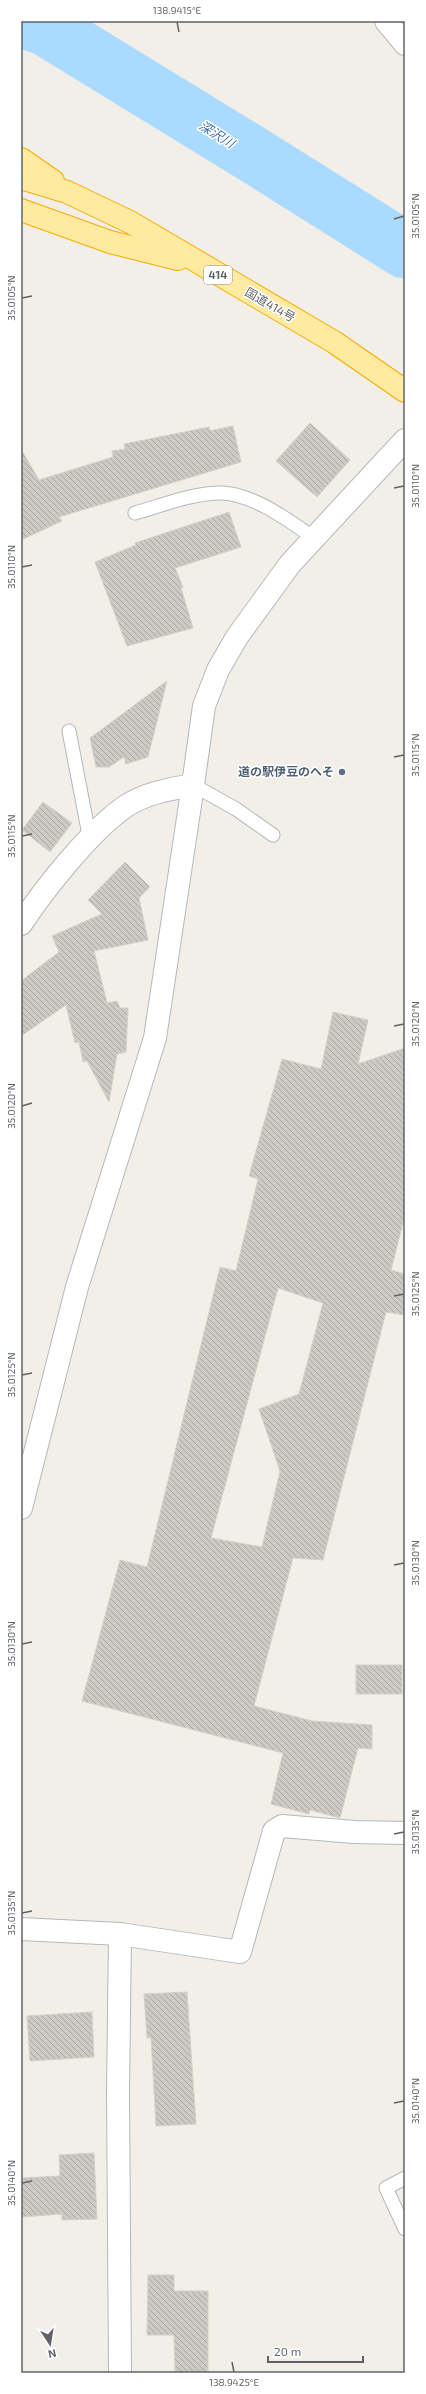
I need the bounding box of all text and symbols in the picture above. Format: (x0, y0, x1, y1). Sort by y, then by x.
text: 138.9415°E (153, 4, 202, 16)
water label: 深沢川 (196, 117, 239, 152)
text: 35.0105°N (409, 193, 421, 239)
road number: 414 (204, 266, 232, 284)
text: 35.0105°N (5, 275, 17, 321)
street label: 国道414号 (243, 284, 298, 324)
text: 35.0110°N (409, 464, 421, 508)
text: 35.0110°N (5, 545, 17, 589)
text: 35.0115°N (409, 733, 421, 777)
place label: 道の駅伊豆のへそ (238, 764, 334, 778)
marker: 道の駅伊豆のへそ (337, 767, 347, 777)
text: 35.0115°N (5, 814, 17, 858)
text: 35.0120°N (409, 1001, 421, 1047)
text: 35.0120°N (5, 1083, 17, 1129)
text: 35.0125°N (409, 1272, 421, 1316)
text: 35.0125°N (5, 1353, 17, 1397)
text: 35.0130°N (409, 1540, 421, 1586)
text: 35.0130°N (5, 1621, 17, 1667)
text: 35.0135°N (409, 1810, 421, 1854)
text: 35.0135°N (5, 1891, 17, 1935)
text: 35.0140°N (409, 2078, 421, 2124)
text: 35.0140°N (5, 2160, 17, 2206)
north arrow (30, 2324, 70, 2364)
scale bar (268, 2338, 363, 2364)
text: 20 m (274, 2344, 301, 2358)
text: N (47, 2347, 57, 2361)
text: 138.9425°E (209, 2376, 259, 2388)

